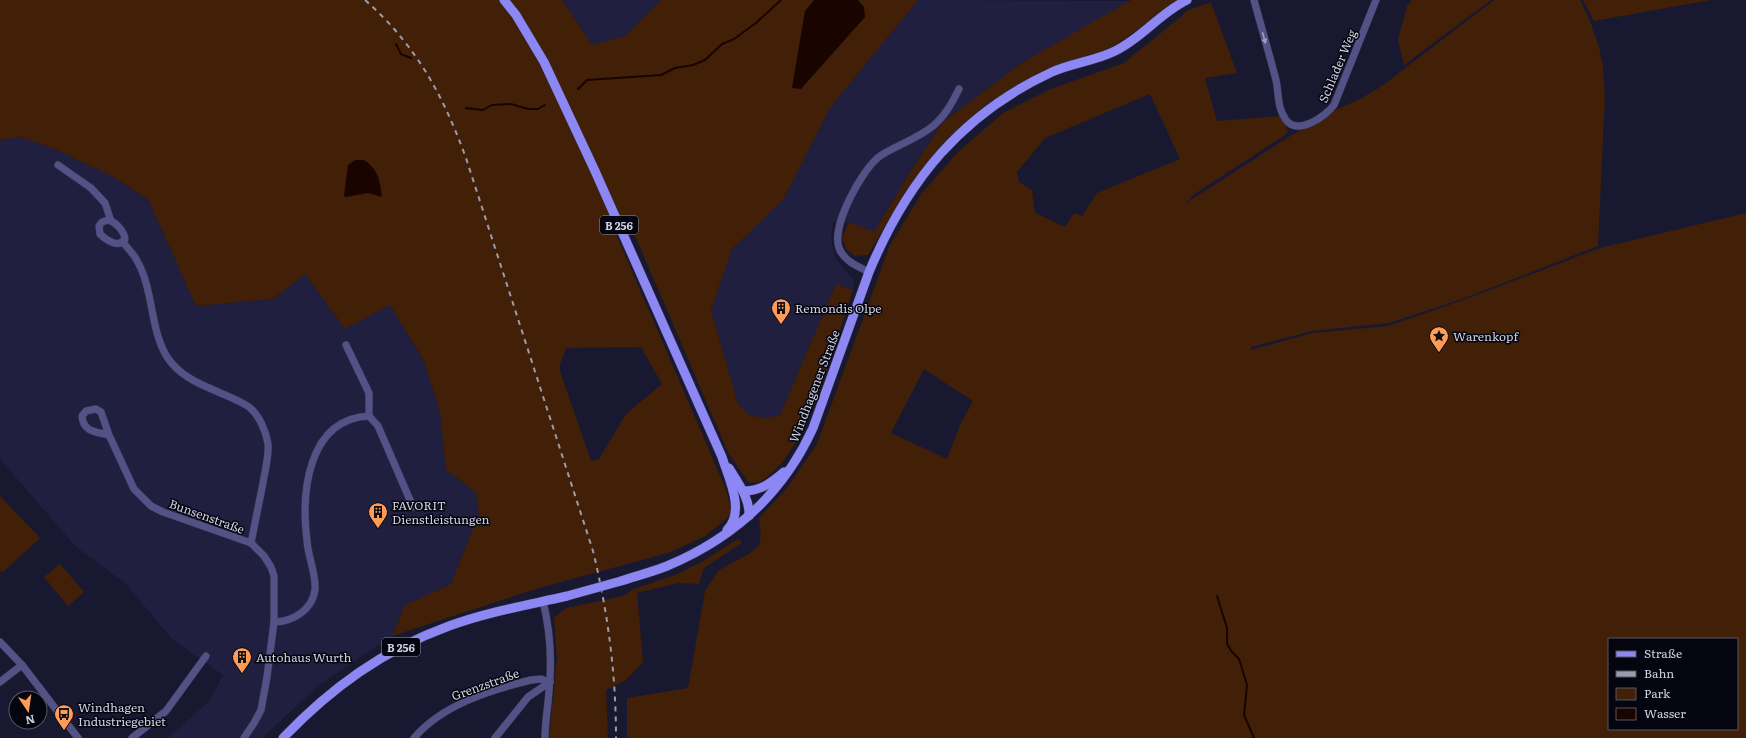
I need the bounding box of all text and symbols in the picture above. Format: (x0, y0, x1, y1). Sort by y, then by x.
street label: Schlader Weg (1314, 26, 1361, 105)
one-way arrow (1261, 32, 1267, 44)
road number: B 256 (600, 216, 638, 234)
building icon: Remondis Olpe (770, 297, 792, 325)
place label: Remondis Olpe (795, 299, 882, 317)
place icon: Warenkopf (1428, 325, 1450, 353)
street label: Windhagener Straße (784, 327, 844, 445)
place label: Warenkopf (1453, 327, 1519, 345)
street label: Bunsenstraße (167, 494, 247, 538)
place label: FAVORIT Dienstleistungen (392, 496, 490, 528)
building icon: FAVORIT Dienstleistungen (367, 501, 389, 529)
road number: B 256 (382, 638, 420, 656)
legend (1608, 638, 1738, 730)
text: Straße (1644, 644, 1682, 662)
building icon: Autohaus Wurth (231, 646, 253, 674)
place label: Autohaus Wurth (256, 648, 352, 666)
street label: Grenzstraße (449, 663, 521, 705)
text: Bahn (1644, 664, 1674, 682)
text: Park (1644, 684, 1671, 702)
north arrow (8, 690, 48, 730)
place label: Windhagen Industriegebiet (78, 698, 166, 730)
bus stop icon: Windhagen Industriegebiet (53, 703, 75, 731)
text: Wasser (1644, 704, 1686, 722)
text: N (24, 712, 37, 730)

